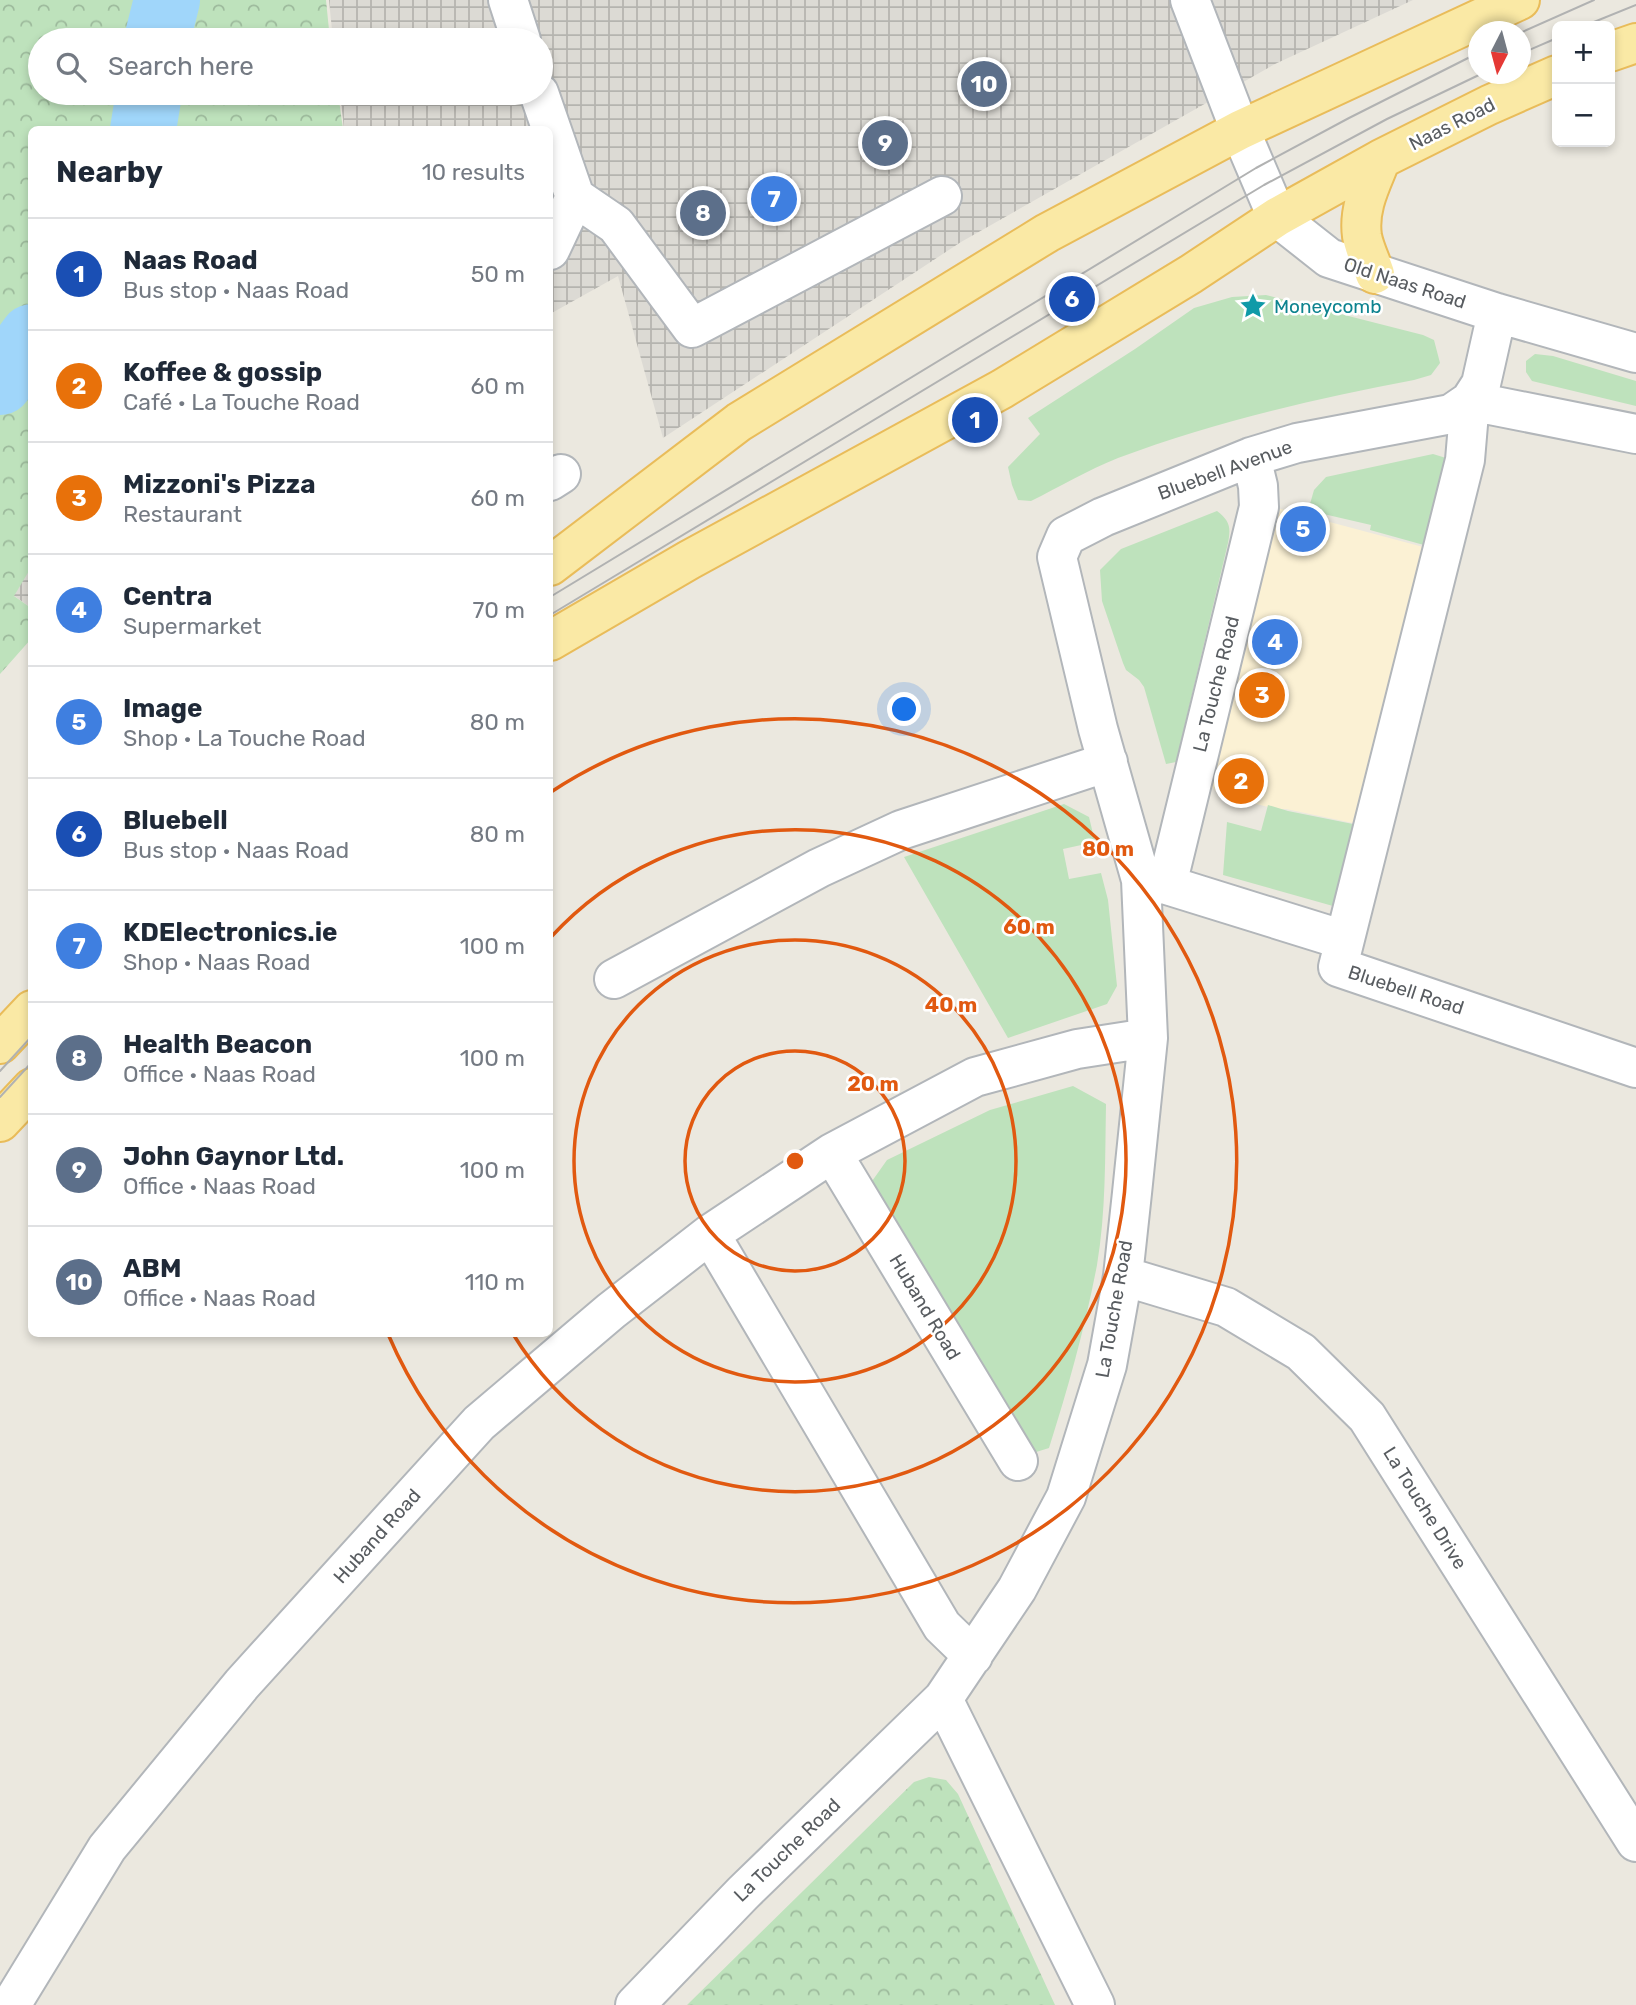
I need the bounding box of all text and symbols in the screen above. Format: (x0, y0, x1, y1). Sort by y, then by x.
north arrow (1468, 21, 1531, 84)
map controls (1552, 21, 1615, 147)
button: + (1552, 21, 1615, 84)
search box (28, 28, 553, 105)
icon: search (52, 48, 90, 86)
text: Search here (108, 51, 254, 82)
pin: 10 (961, 58, 1007, 110)
button: − (1552, 84, 1615, 147)
street label: Naas Road (1405, 93, 1499, 155)
pin: 9 (862, 117, 908, 169)
text: Nearby (56, 154, 163, 190)
text: 10 results (422, 158, 525, 186)
pin: 7 (751, 173, 797, 225)
pin: 8 (680, 187, 726, 239)
text: Naas Road (123, 245, 258, 276)
street label: Old Naas Road (1341, 252, 1469, 314)
text: 1 (73, 260, 85, 288)
text: 50 m (471, 260, 525, 288)
pin: 6 (1049, 273, 1095, 325)
text: Bus stop · Naas Road (123, 276, 349, 304)
place icon: Moneycomb (1238, 291, 1268, 321)
place label: Moneycomb (1274, 295, 1382, 318)
text: Koffee & gossip (123, 357, 322, 388)
text: 2 (72, 372, 86, 400)
text: 60 m (470, 372, 525, 400)
text: Café · La Touche Road (123, 388, 360, 416)
pin: 1 (952, 394, 998, 446)
street label: Bluebell Avenue (1155, 435, 1295, 505)
text: Mizzoni's Pizza (123, 469, 316, 500)
text: 3 (71, 484, 87, 512)
text: 60 m (470, 484, 525, 512)
text: Restaurant (123, 500, 242, 528)
pin: 5 (1280, 503, 1326, 555)
text: Centra (123, 581, 212, 612)
text: 4 (71, 596, 87, 624)
text: 70 m (473, 596, 525, 624)
text: Supermarket (123, 612, 261, 640)
street label: La Touche Road (1188, 614, 1244, 754)
pin: 4 (1252, 616, 1298, 668)
pin: 3 (1239, 669, 1285, 721)
your location (887, 692, 921, 726)
text: Image (123, 693, 203, 724)
text: 5 (72, 708, 86, 736)
text: 80 m (470, 708, 525, 736)
text: Shop · La Touche Road (123, 724, 366, 752)
pin: 2 (1218, 755, 1264, 807)
text: Bluebell (123, 805, 228, 836)
text: 6 (72, 820, 86, 848)
text: 80 m (470, 820, 525, 848)
text: Bus stop · Naas Road (123, 836, 349, 864)
text: 80 m (1082, 836, 1134, 861)
text: 60 m (1003, 914, 1055, 939)
text: KDElectronics.ie (123, 917, 338, 948)
text: 7 (72, 932, 86, 960)
text: 100 m (460, 932, 525, 960)
text: Shop · Naas Road (123, 948, 310, 976)
street label: Bluebell Road (1345, 960, 1467, 1020)
text: 40 m (925, 992, 977, 1017)
text: Health Beacon (123, 1029, 312, 1060)
text: 8 (71, 1044, 87, 1072)
text: 100 m (460, 1044, 525, 1072)
text: Office · Naas Road (123, 1060, 316, 1088)
text: 20 m (847, 1071, 899, 1096)
text: John Gaynor Ltd. (123, 1141, 344, 1172)
centre of rings (783, 1149, 807, 1173)
text: 9 (72, 1156, 86, 1184)
text: 100 m (460, 1156, 525, 1184)
text: Office · Naas Road (123, 1172, 316, 1200)
street label: La Touche Road (1091, 1238, 1137, 1380)
street label: Huband Road (884, 1250, 966, 1364)
text: ABM (123, 1253, 181, 1284)
text: 10 (65, 1268, 93, 1296)
text: 110 m (465, 1268, 525, 1296)
text: Office · Naas Road (123, 1284, 316, 1312)
street label: La Touche Drive (1378, 1443, 1472, 1573)
street label: Huband Road (329, 1484, 425, 1588)
street label: La Touche Road (729, 1793, 845, 1907)

